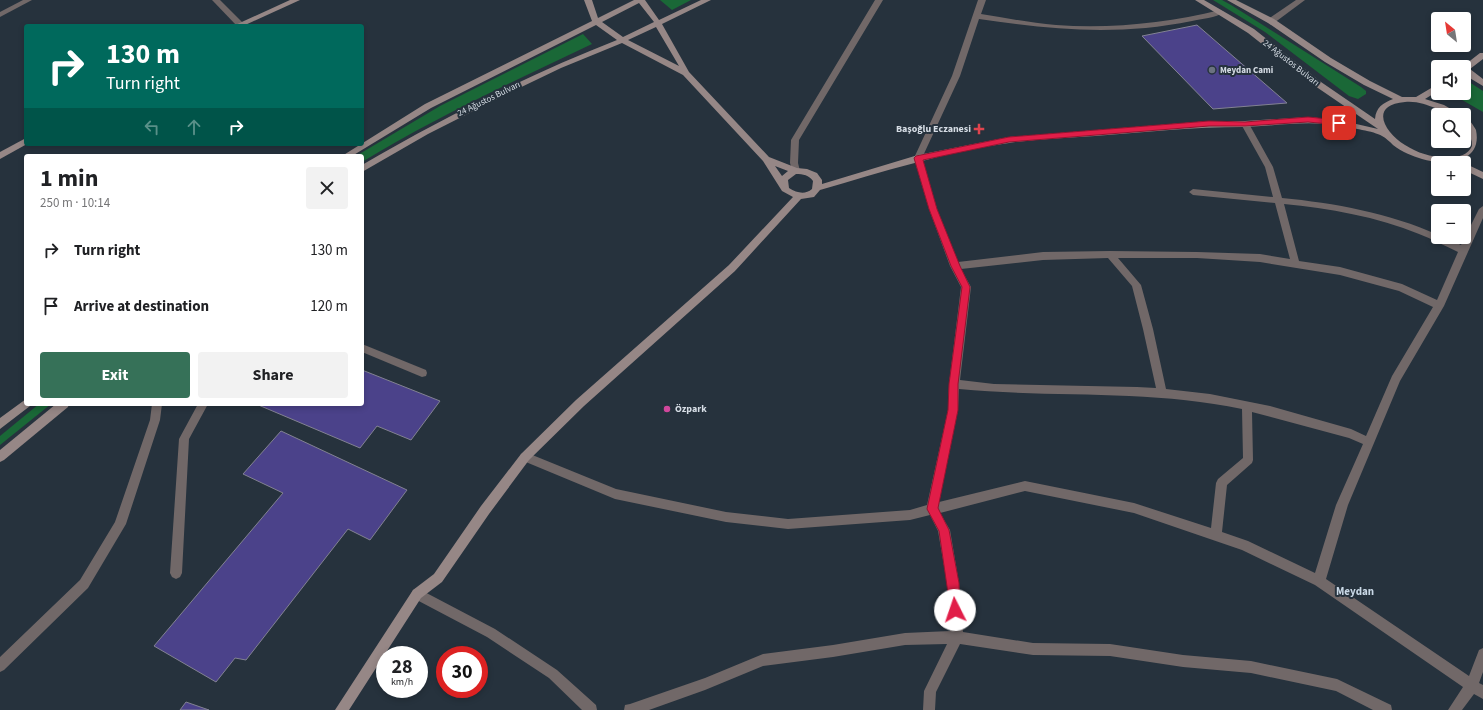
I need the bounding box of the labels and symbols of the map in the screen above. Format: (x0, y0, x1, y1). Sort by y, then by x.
north arrow (1431, 12, 1471, 52)
street label: 24 Ağustos Bulvarı (1260, 37, 1322, 89)
place label: Meydan Cami (1220, 64, 1273, 77)
marker: Meydan Cami (1207, 65, 1217, 75)
street label: 24 Ağustos Bulvarı (455, 78, 523, 120)
pin (1322, 106, 1356, 140)
place label: Başoğlu Eczanesi (896, 122, 971, 136)
marker: Başoğlu Eczanesi (974, 124, 984, 134)
place label: Özpark (675, 402, 707, 416)
marker: Özpark (662, 404, 672, 414)
district label: Meydan (1336, 584, 1374, 599)
position arrow (934, 589, 976, 631)
speed limit sign: 30 (436, 646, 488, 698)

